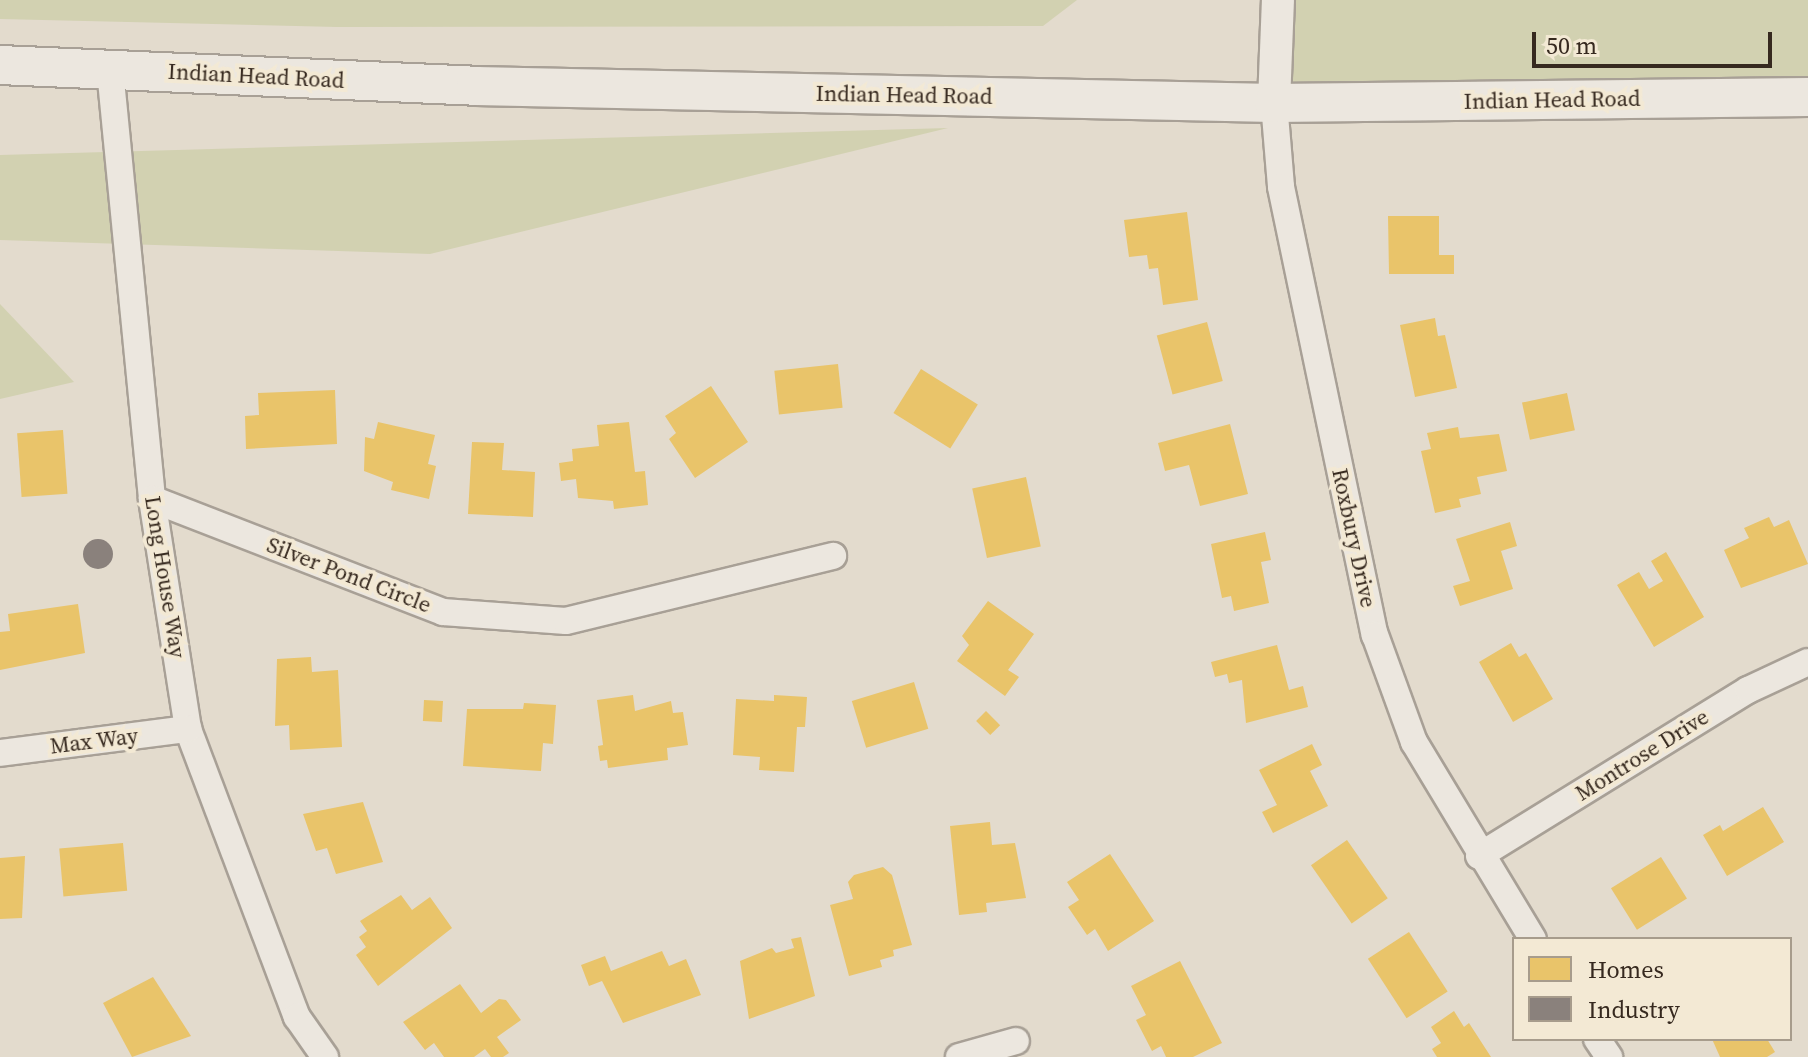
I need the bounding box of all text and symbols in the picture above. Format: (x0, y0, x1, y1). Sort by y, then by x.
scale bar (1536, 16, 1776, 66)
text: 50 m (1546, 29, 1597, 62)
street label: Indian Head Road (167, 58, 345, 94)
street label: Indian Head Road (815, 80, 993, 110)
street label: Indian Head Road (1463, 85, 1641, 115)
street label: Roxbury Drive (1326, 466, 1382, 610)
street label: Long House Way (139, 494, 191, 660)
street label: Silver Pond Circle (263, 532, 435, 618)
street label: Montrose Drive (1571, 704, 1713, 806)
street label: Max Way (48, 722, 140, 760)
legend (1512, 937, 1792, 1041)
text: Homes (1588, 953, 1664, 986)
text: Industry (1588, 993, 1680, 1026)

